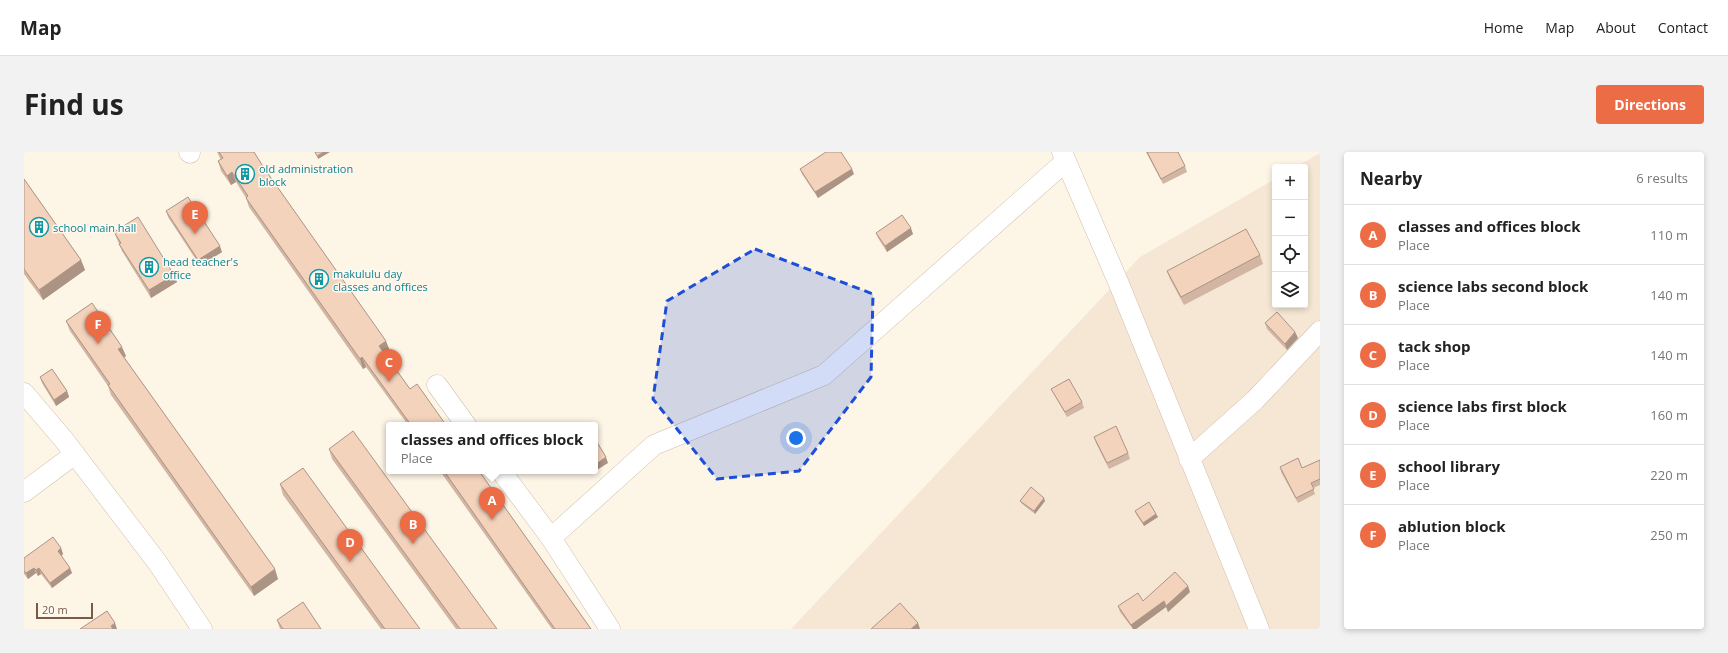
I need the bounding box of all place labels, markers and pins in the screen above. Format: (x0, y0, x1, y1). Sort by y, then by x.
place label: old administration block (259, 161, 353, 189)
building icon: old administration block (234, 163, 256, 185)
pin: E (182, 201, 208, 234)
building icon: school main hall (28, 216, 50, 238)
place label: school main hall (53, 220, 136, 235)
place label: head teacher's office (163, 254, 238, 282)
building icon: head teacher's office (138, 256, 160, 278)
place label: makululu day classes and offices (333, 266, 428, 294)
building icon: makululu day classes and offices (308, 268, 330, 290)
pin: F (85, 311, 111, 344)
pin: C (376, 349, 402, 382)
pin: A (479, 487, 505, 520)
pin: B (400, 511, 426, 544)
pin: D (337, 529, 363, 562)

